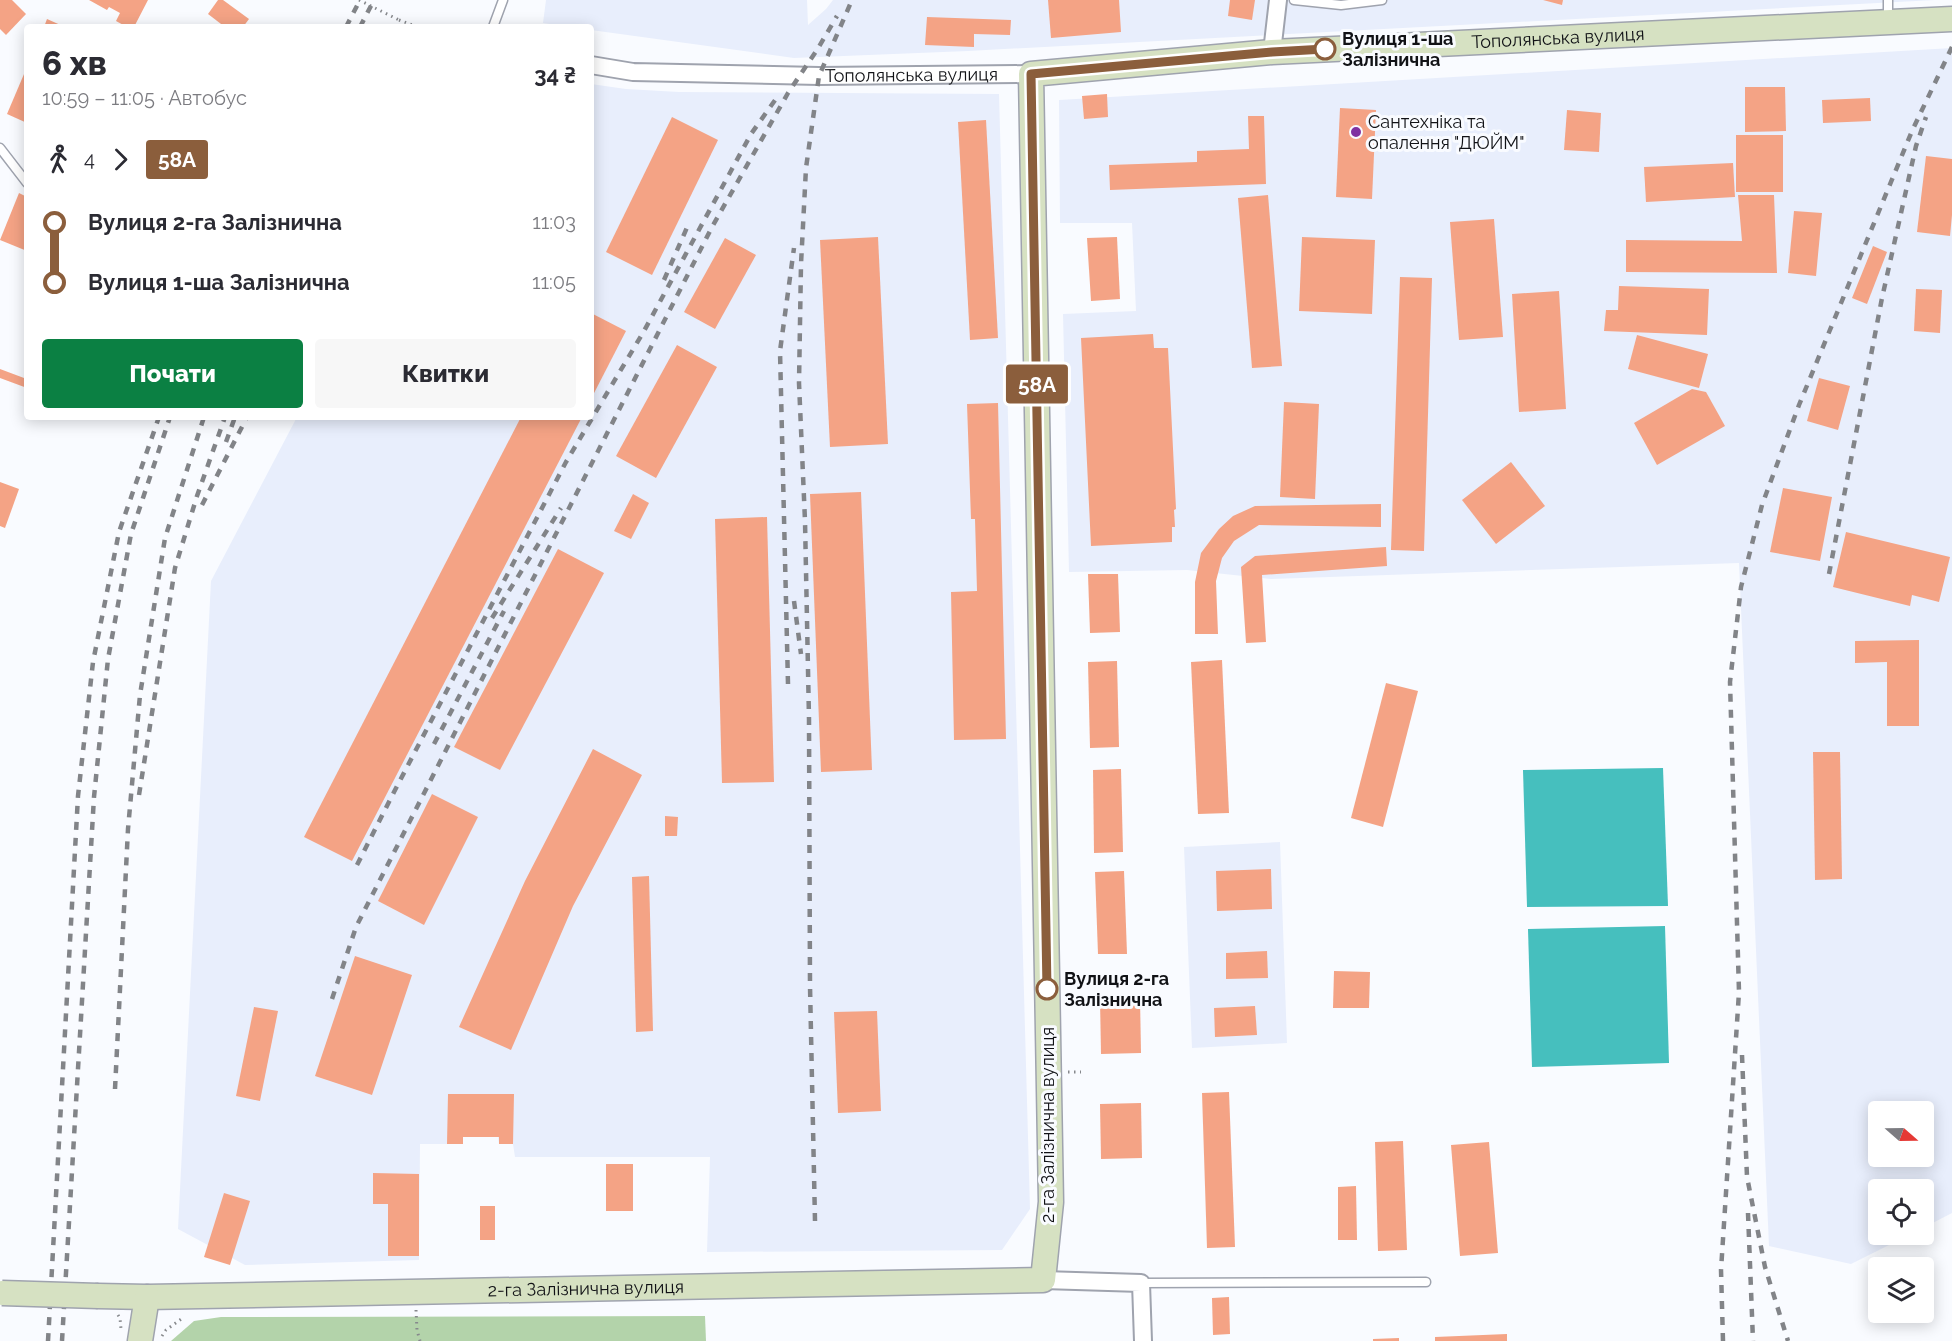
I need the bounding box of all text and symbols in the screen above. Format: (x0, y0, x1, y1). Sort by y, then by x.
street label: Тополянська вулиця (1471, 23, 1645, 52)
place label: Вулиця 1-ша Залізнична (1342, 28, 1453, 70)
marker: Вулиця 1-ша Залізнична (1314, 38, 1336, 60)
text: 6 хв (42, 44, 107, 83)
text: 34 ₴ (534, 62, 576, 88)
street label: Тополянська вулиця (825, 63, 998, 86)
text: 10:59 – 11:05 · Автобус (42, 86, 247, 110)
place label: Сантехніка та опалення "ДЮЙМ" (1368, 111, 1524, 153)
marker: Сантехніка та опалення "ДЮЙМ" (1349, 125, 1363, 139)
icon: walk (42, 143, 75, 176)
icon: forward (104, 143, 137, 176)
text: 4 (84, 147, 95, 171)
text: 58А (158, 147, 196, 172)
text: Вулиця 2-га Залізнична (88, 209, 342, 235)
text: 11:03 (532, 210, 576, 234)
text: Вулиця 1-ша Залізнична (88, 269, 350, 295)
text: 11:05 (532, 270, 576, 294)
button: Почати (42, 339, 303, 408)
button: Квитки (315, 339, 576, 408)
line badge: 58А (1002, 364, 1072, 404)
text: 58А (1018, 372, 1056, 397)
place label: Вулиця 2-га Залізнична (1064, 968, 1169, 1010)
marker: Вулиця 2-га Залізнична (1036, 978, 1058, 1000)
street label: 2-га Залізнична вулиця (1037, 1027, 1058, 1223)
north arrow (1868, 1101, 1934, 1167)
map controls (1868, 1101, 1934, 1323)
button: locate (1868, 1179, 1934, 1245)
button: layers (1868, 1257, 1934, 1323)
street label: 2-га Залізнична вулиця (488, 1276, 684, 1301)

